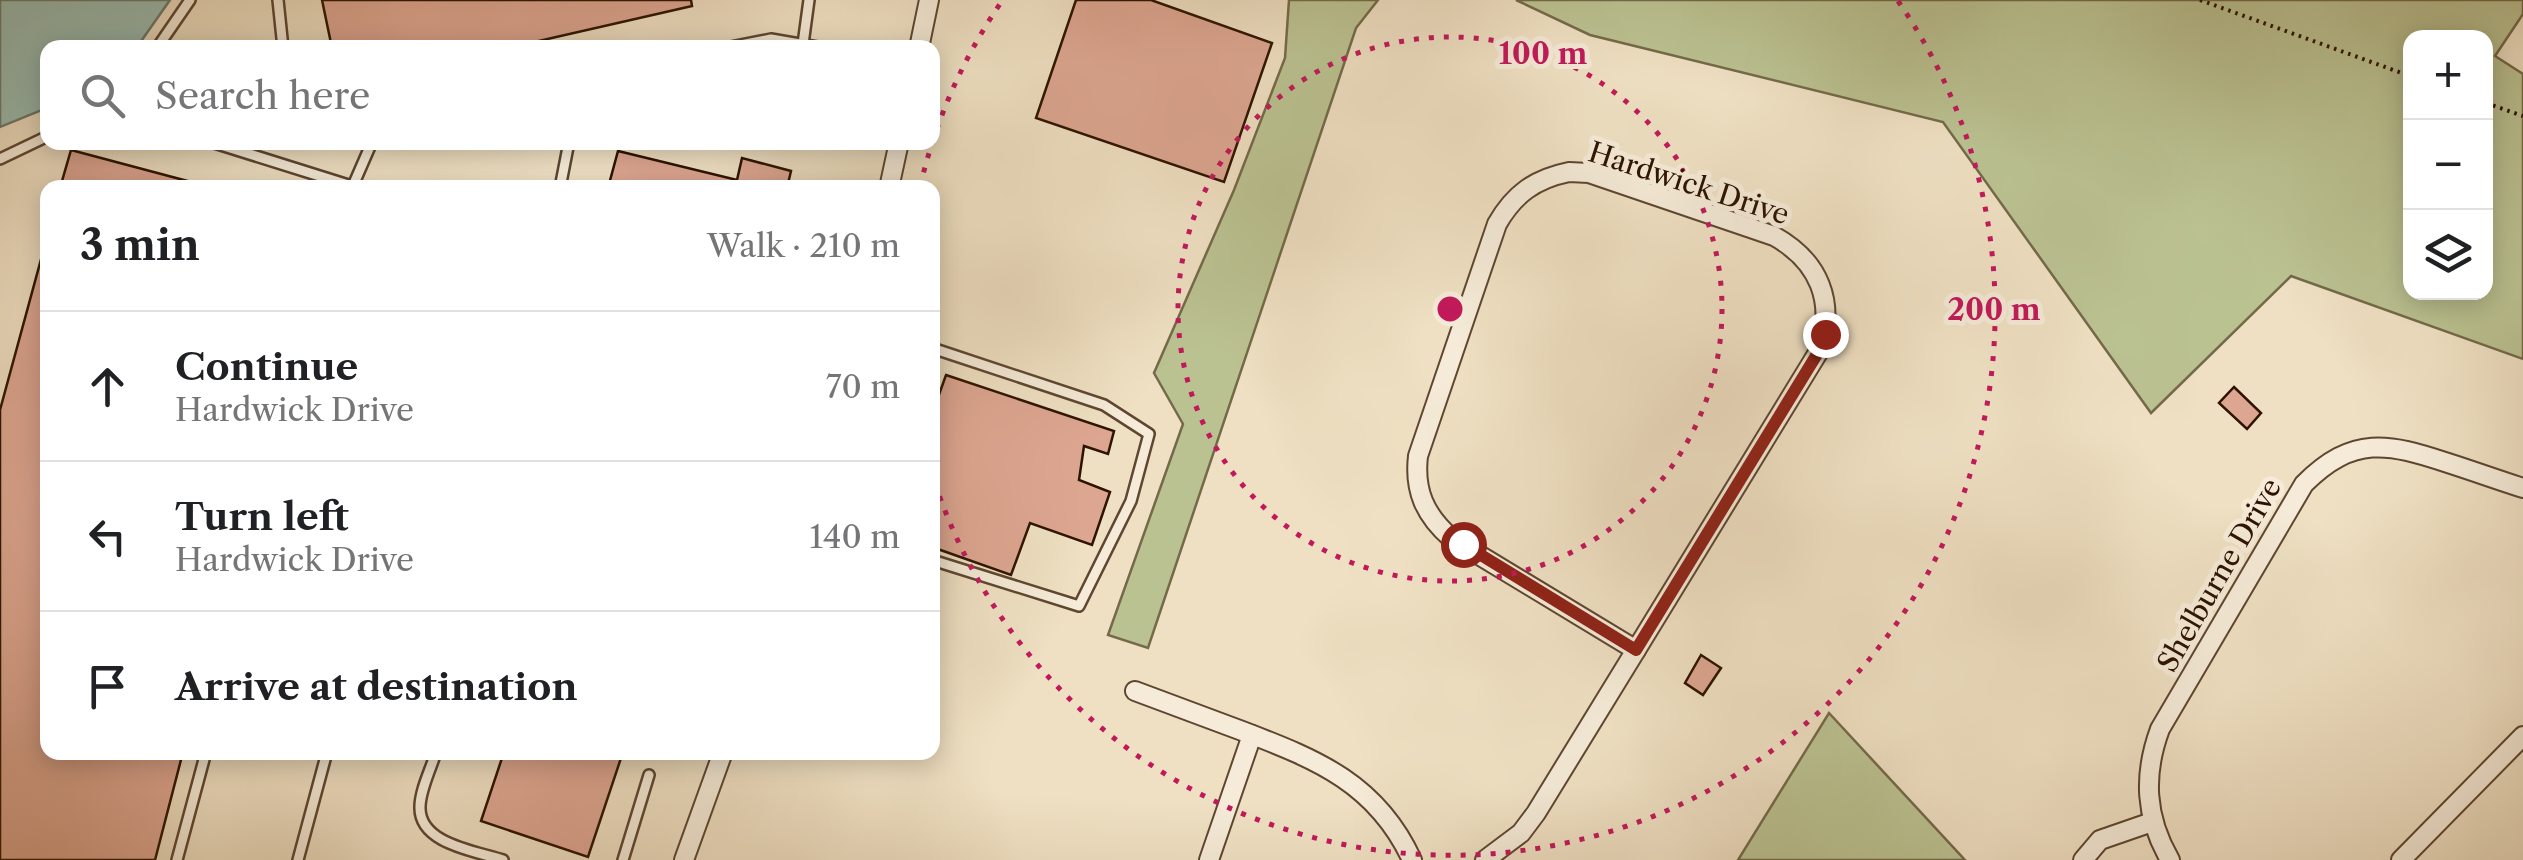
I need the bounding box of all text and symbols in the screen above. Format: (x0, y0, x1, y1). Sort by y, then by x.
map controls (2403, 30, 2493, 300)
button: + (2403, 30, 2493, 120)
text: 100 m (1499, 35, 1588, 72)
search box (40, 40, 940, 150)
icon: search (75, 68, 130, 123)
text: Search here (155, 72, 370, 119)
button: − (2403, 120, 2493, 210)
street label: Hardwick Drive (1584, 135, 1794, 231)
button: layers (2403, 210, 2493, 300)
text: 3 min (80, 219, 200, 271)
text: Walk · 210 m (707, 226, 900, 265)
centre of rings (1432, 291, 1468, 327)
text: 200 m (1947, 291, 2041, 328)
route end (1803, 312, 1849, 358)
text: Continue (175, 343, 358, 390)
icon: ahead (80, 359, 135, 414)
text: 70 m (826, 367, 900, 406)
text: Hardwick Drive (175, 390, 414, 429)
street label: Shelburne Drive (2150, 472, 2288, 678)
text: Turn left (175, 493, 349, 540)
icon: left (80, 509, 135, 564)
text: 140 m (809, 517, 900, 556)
route start (1441, 522, 1487, 568)
text: Hardwick Drive (175, 540, 414, 579)
icon: arrive (80, 659, 135, 714)
text: Arrive at destination (175, 663, 578, 710)

